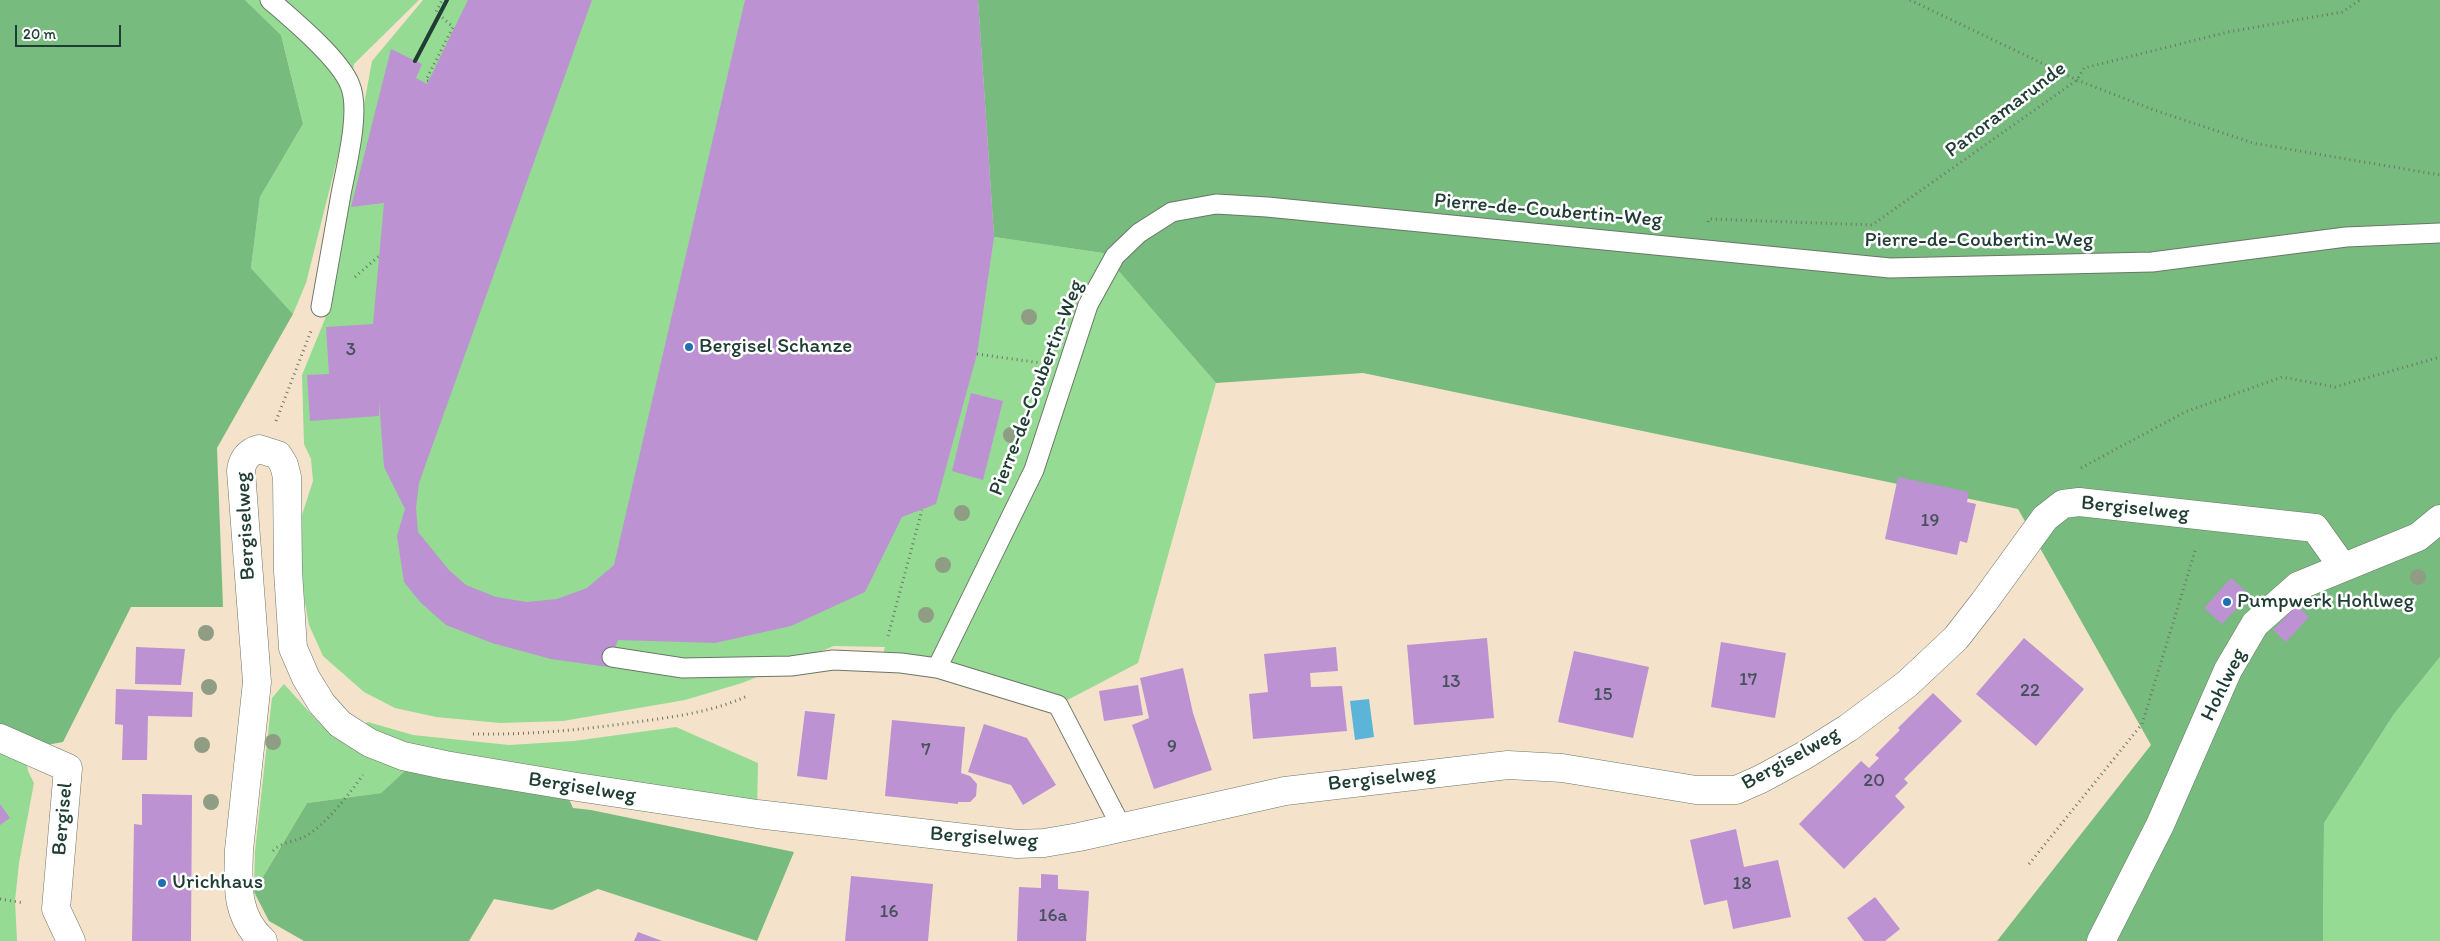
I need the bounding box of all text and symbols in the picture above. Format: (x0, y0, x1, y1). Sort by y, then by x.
scale bar (18, 15, 124, 47)
text: 20 m (23, 25, 56, 43)
street label: Panoramarunde (1941, 56, 2071, 164)
street label: Pierre-de-Coubertin-Weg (1433, 188, 1663, 234)
street label: Pierre-de-Coubertin-Weg (1864, 228, 2094, 254)
street label: Pierre-de-Coubertin-Weg (984, 277, 1090, 499)
place label: Bergisel Schanze (699, 334, 852, 360)
house number: 3 (346, 339, 356, 361)
marker: Bergisel Schanze (683, 341, 695, 353)
street label: Bergiselweg (231, 471, 261, 581)
street label: Bergiselweg (2080, 491, 2190, 527)
house number: 19 (1921, 510, 1939, 532)
place label: Pumpwerk Hohlweg (2237, 589, 2414, 615)
marker: Pumpwerk Hohlweg (2221, 596, 2233, 608)
street label: Hohlweg (2196, 645, 2252, 725)
house number: 17 (1739, 669, 1757, 691)
house number: 13 (1441, 671, 1461, 693)
house number: 22 (2020, 680, 2040, 702)
house number: 15 (1594, 684, 1612, 706)
street label: Bergiselweg (1737, 722, 1845, 796)
house number: 9 (1167, 736, 1177, 758)
house number: 7 (921, 739, 931, 761)
street label: Bergiselweg (1327, 761, 1437, 797)
street label: Bergiselweg (526, 767, 638, 809)
house number: 20 (1863, 770, 1885, 792)
street label: Bergisel (47, 781, 79, 857)
street label: Bergiselweg (929, 822, 1039, 854)
place label: Urichhaus (172, 870, 263, 896)
house number: 18 (1732, 873, 1752, 895)
marker: Urichhaus (156, 877, 168, 889)
house number: 16 (880, 901, 898, 923)
house number: 16a (1039, 905, 1067, 927)

